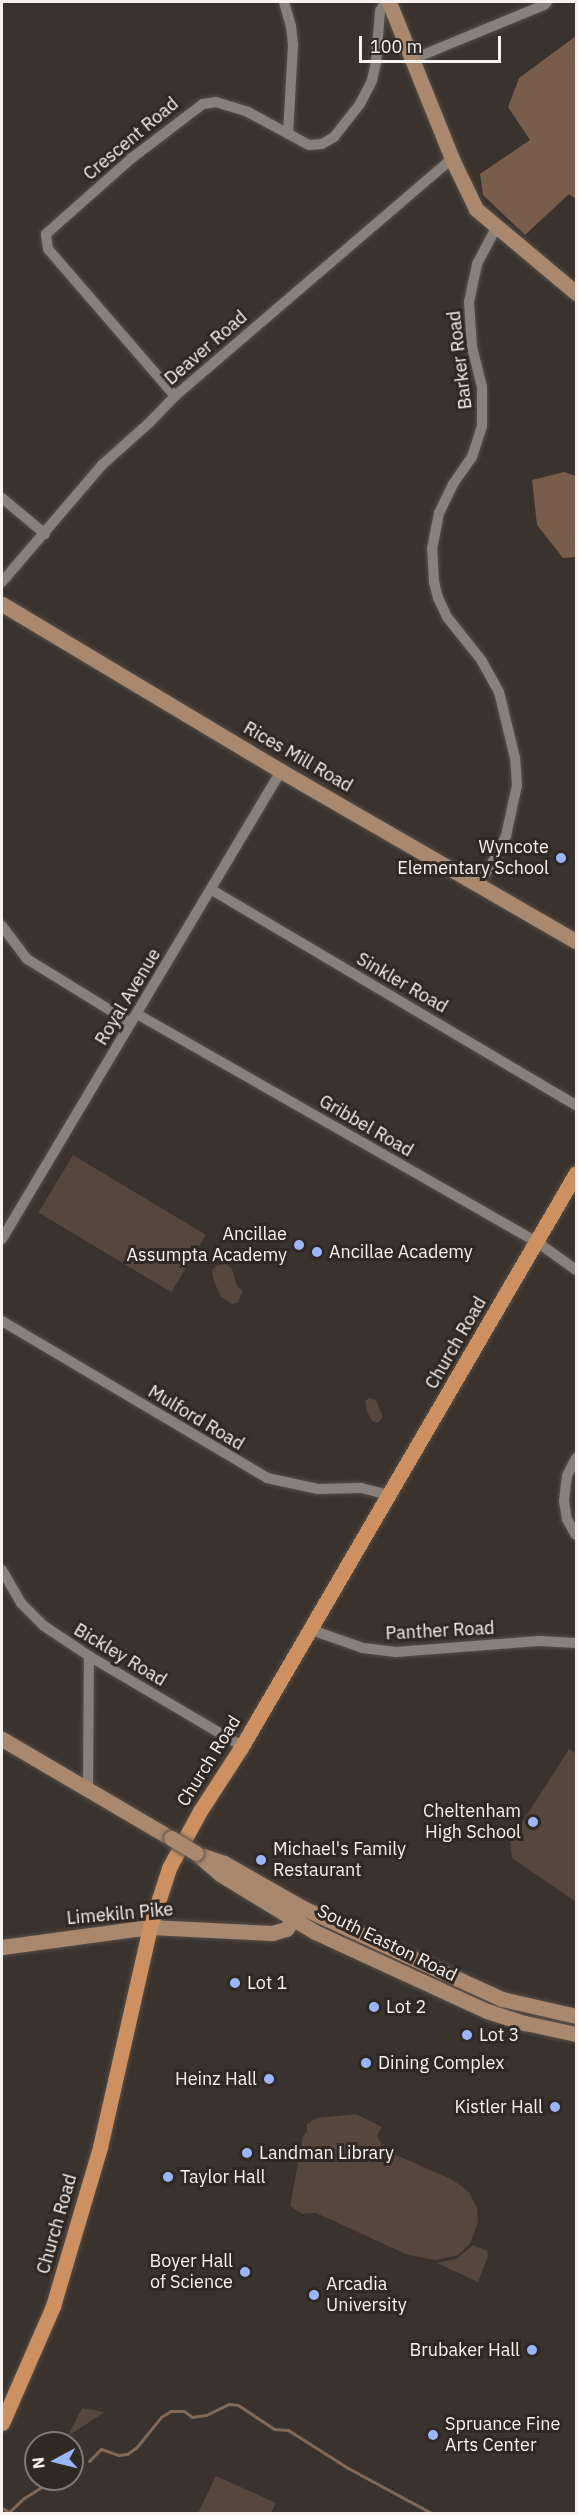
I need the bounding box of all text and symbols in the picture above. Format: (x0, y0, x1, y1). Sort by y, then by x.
scale bar (362, 24, 504, 62)
text: 100 m (370, 35, 422, 58)
street label: Crescent Road (79, 93, 183, 185)
street label: Deaver Road (160, 306, 252, 390)
street label: Barker Road (443, 309, 477, 411)
street label: Rices Mill Road (240, 717, 356, 797)
place label: Wyncote Elementary School (397, 837, 549, 880)
marker: Wyncote Elementary School (554, 851, 568, 865)
street label: Royal Avenue (91, 945, 165, 1049)
street label: Sinkler Road (353, 948, 451, 1018)
street label: Gribbel Road (315, 1090, 417, 1162)
place label: Ancillae Assumpta Academy (127, 1224, 287, 1266)
marker: Ancillae Assumpta Academy (292, 1238, 306, 1252)
place label: Ancillae Academy (329, 1241, 473, 1263)
marker: Ancillae Academy (310, 1245, 324, 1259)
street label: Church Road (421, 1293, 491, 1393)
street label: Mulford Road (144, 1381, 248, 1455)
street label: Panther Road (385, 1617, 495, 1645)
street label: Bickley Road (70, 1619, 170, 1691)
street label: Church Road (173, 1712, 245, 1810)
place label: Cheltenham High School (423, 1801, 521, 1844)
marker: Cheltenham High School (526, 1815, 540, 1829)
place label: Michael's Family Restaurant (273, 1839, 406, 1882)
marker: Michael's Family Restaurant (254, 1853, 268, 1867)
street label: Limekiln Pike (66, 1899, 174, 1929)
street label: South Easton Road (314, 1900, 460, 1986)
place label: Lot 1 (247, 1972, 287, 1994)
marker: Lot 1 (228, 1976, 242, 1990)
place label: Lot 2 (386, 1996, 426, 2018)
marker: Lot 2 (367, 2000, 381, 2014)
place label: Lot 3 (479, 2024, 519, 2046)
marker: Lot 3 (460, 2028, 474, 2042)
place label: Dining Complex (378, 2052, 504, 2074)
marker: Dining Complex (359, 2056, 373, 2070)
place label: Heinz Hall (175, 2068, 257, 2090)
marker: Heinz Hall (262, 2072, 276, 2086)
place label: Kistler Hall (454, 2096, 543, 2118)
marker: Kistler Hall (548, 2100, 562, 2114)
place label: Landman Library (259, 2142, 394, 2164)
marker: Landman Library (240, 2146, 254, 2160)
place label: Taylor Hall (180, 2166, 265, 2188)
marker: Taylor Hall (161, 2170, 175, 2184)
street label: Church Road (32, 2171, 82, 2277)
place label: Boyer Hall of Science (150, 2251, 233, 2294)
marker: Boyer Hall of Science (238, 2265, 252, 2279)
place label: Arcadia University (326, 2274, 407, 2316)
marker: Arcadia University (307, 2288, 321, 2302)
place label: Brubaker Hall (409, 2339, 520, 2361)
marker: Brubaker Hall (525, 2343, 539, 2357)
place label: Spruance Fine Arts Center (445, 2414, 560, 2456)
marker: Spruance Fine Arts Center (426, 2428, 440, 2442)
north arrow (24, 2431, 84, 2491)
text: N (27, 2456, 49, 2470)

